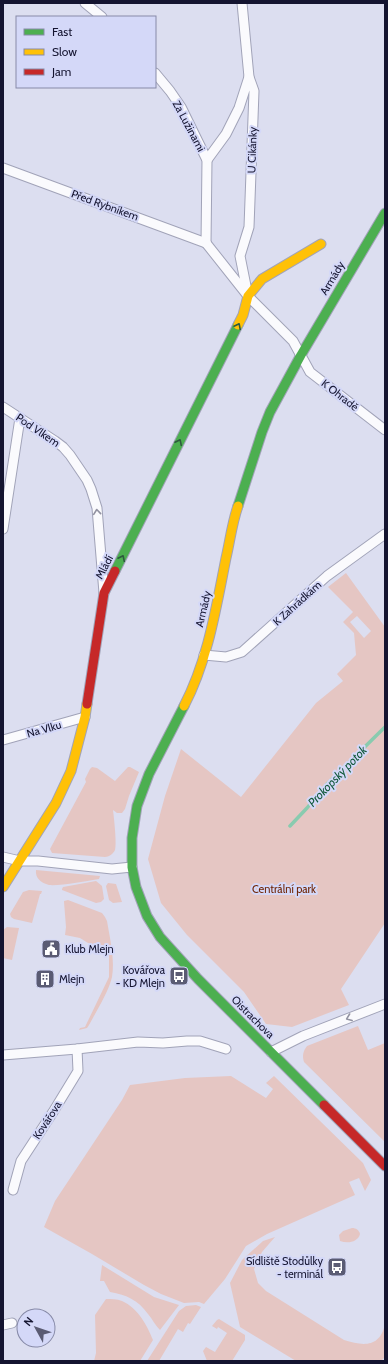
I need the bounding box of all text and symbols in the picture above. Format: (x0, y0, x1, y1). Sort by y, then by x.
legend (16, 16, 156, 88)
text: Fast (52, 24, 72, 39)
text: Slow (52, 44, 77, 59)
text: Jam (51, 64, 71, 79)
street label: Za Lužinami (170, 98, 208, 154)
street label: U Cikánky (244, 126, 260, 174)
street label: Před Rybníkem (69, 186, 141, 224)
street label: Armády (317, 258, 348, 297)
one-way arrow (233, 322, 240, 330)
street label: K Ohradě (319, 376, 362, 414)
street label: Pod Vlkem (13, 410, 63, 450)
one-way arrow (174, 438, 182, 446)
one-way arrow (93, 509, 102, 515)
street label: Mládí (92, 552, 116, 581)
one-way arrow (117, 555, 125, 563)
street label: K Zahrádkám (270, 577, 324, 628)
street label: Armády (192, 589, 214, 629)
street label: Na Vlku (25, 717, 63, 741)
water label: Prokopský potok (304, 742, 370, 809)
park label: Centrální park (252, 882, 316, 896)
public building icon: Klub Mlejn (40, 938, 62, 960)
place label: Klub Mlejn (65, 942, 114, 956)
place label: Kovářova - KD Mlejn (116, 963, 166, 990)
bus stop icon: Kovářova - KD Mlejn (168, 965, 190, 987)
building icon: Mlejn (34, 968, 56, 990)
place label: Mlejn (59, 972, 84, 986)
street label: Oistrachova (229, 993, 278, 1042)
one-way arrow (345, 1013, 352, 1021)
street label: Kovářova (30, 1098, 65, 1142)
place label: Sídliště Stodůlky - terminál (246, 1254, 323, 1281)
bus stop icon: Sídliště Stodůlky - terminál (326, 1256, 348, 1278)
north arrow (16, 1308, 56, 1348)
text: N (20, 1314, 36, 1329)

